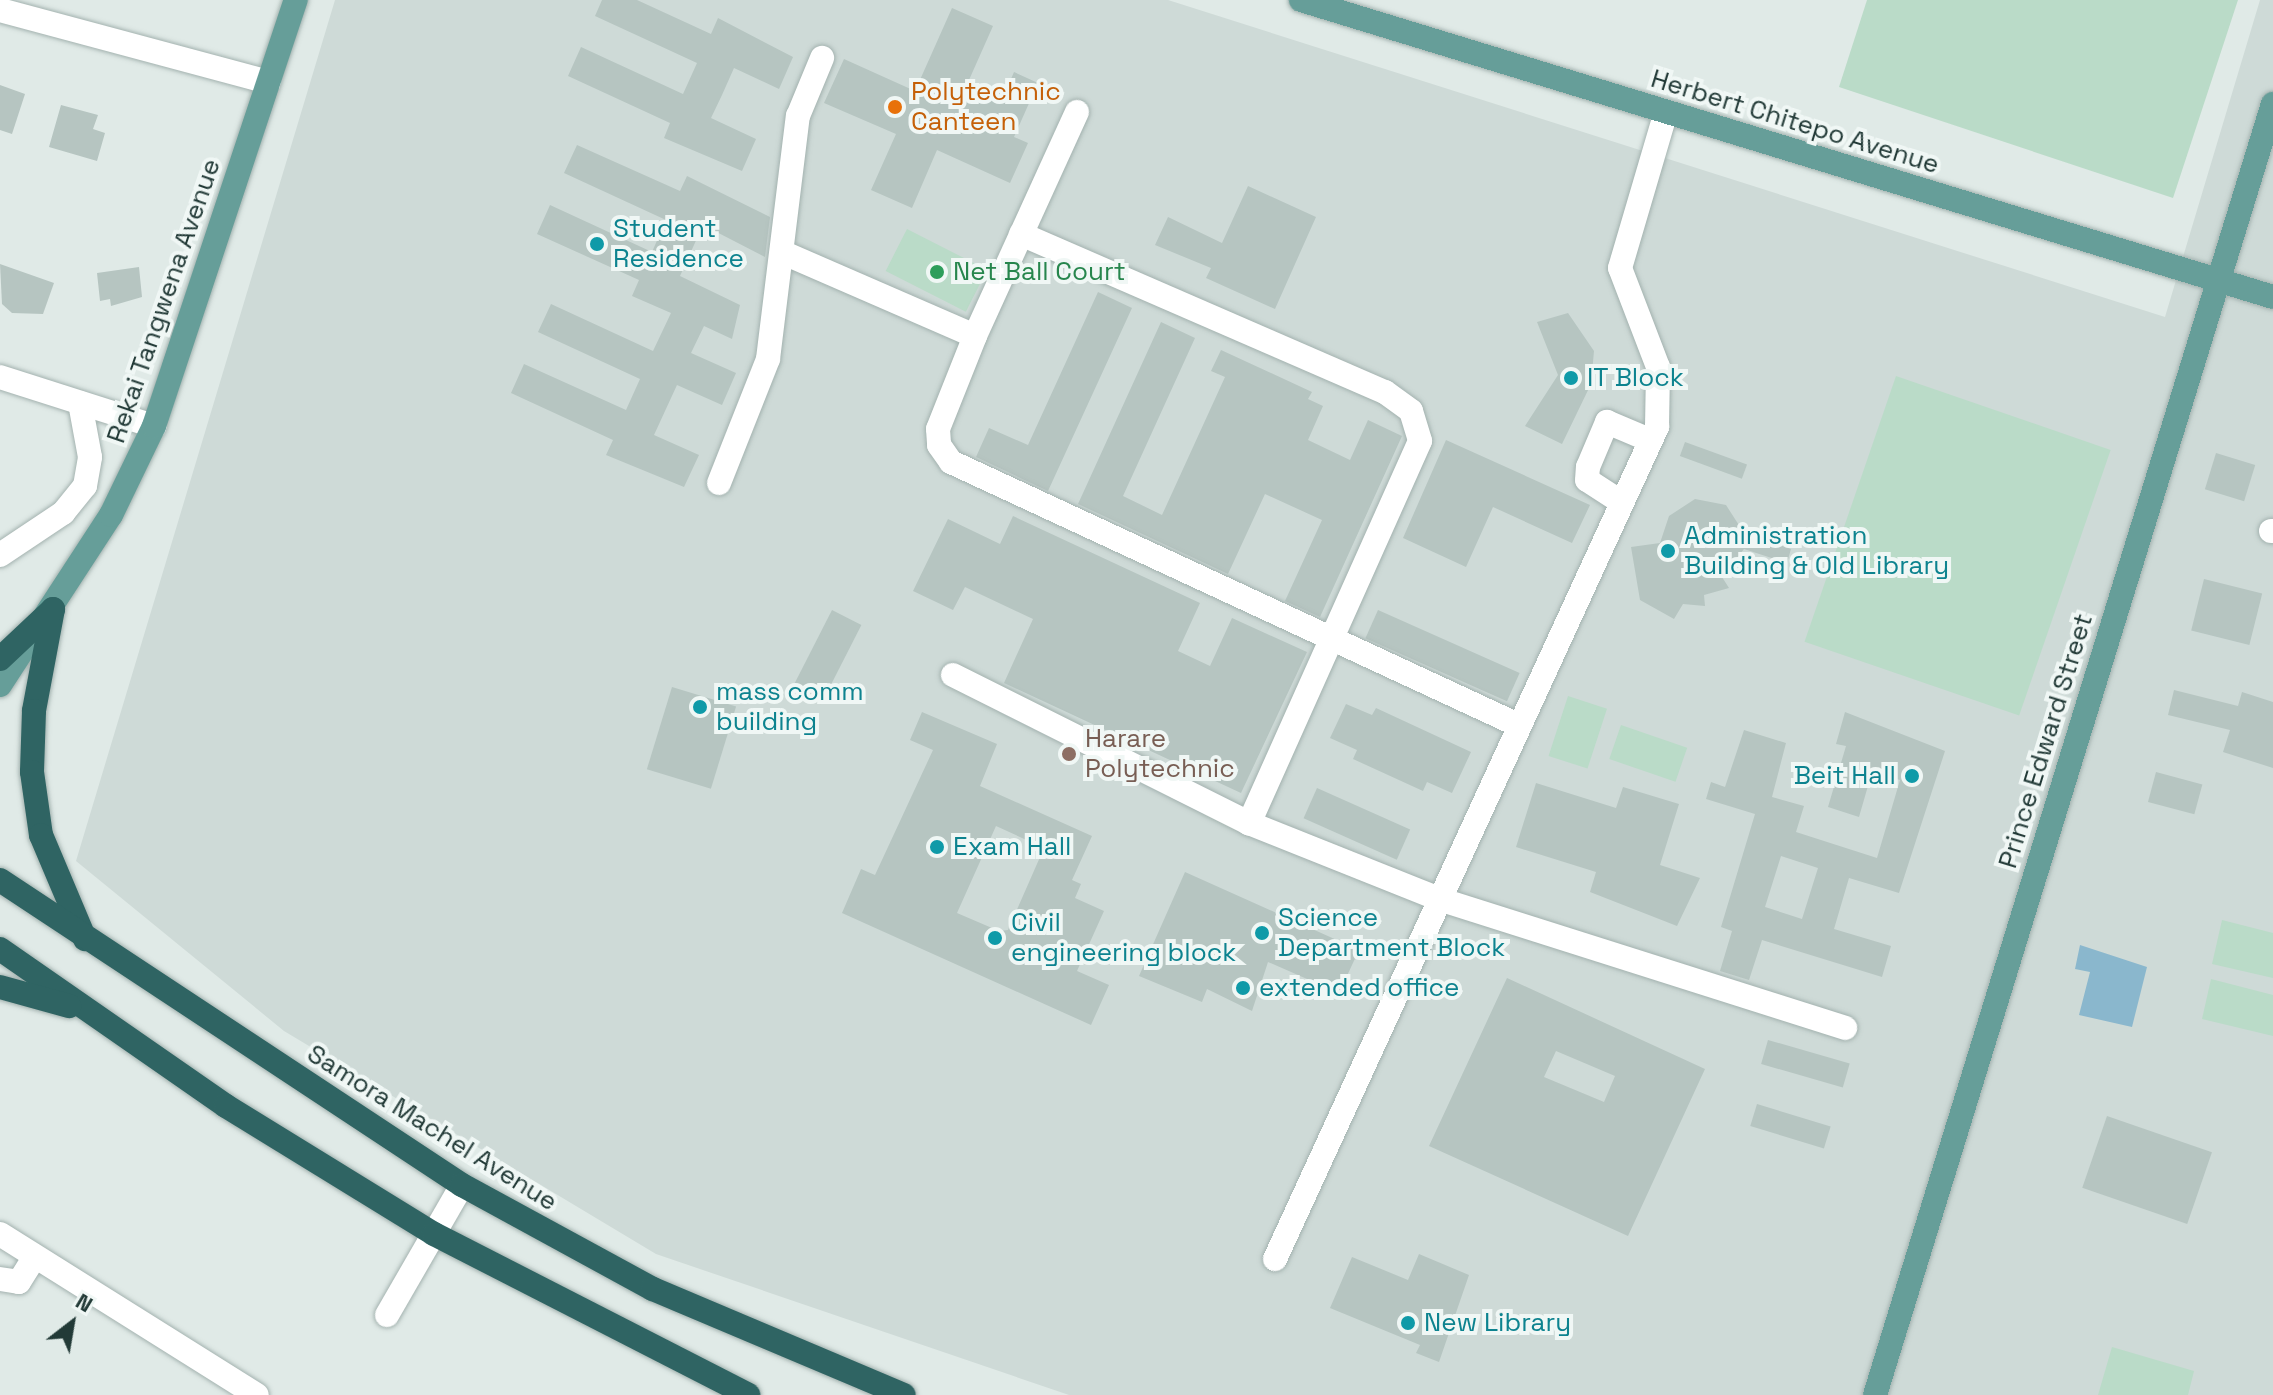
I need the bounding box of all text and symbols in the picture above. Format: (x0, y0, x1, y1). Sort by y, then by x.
street label: Herbert Chitepo Avenue (1647, 63, 1943, 181)
place label: Polytechnic Canteen (911, 76, 1061, 138)
marker: Polytechnic Canteen (886, 98, 904, 116)
street label: Rekai Tangwena Avenue (101, 154, 227, 448)
place label: Student Residence (613, 213, 744, 274)
marker: Student Residence (588, 235, 606, 253)
place label: Net Ball Court (953, 256, 1126, 288)
marker: Net Ball Court (928, 263, 946, 281)
place label: IT Block (1587, 362, 1684, 394)
marker: IT Block (1562, 369, 1580, 387)
place label: Administration Building & Old Library (1684, 520, 1949, 582)
marker: Administration Building & Old Library (1659, 542, 1677, 560)
street label: Prince Edward Street (1992, 610, 2100, 872)
place label: mass comm building (716, 676, 864, 738)
marker: mass comm building (691, 698, 709, 716)
place label: Harare Polytechnic (1085, 723, 1235, 784)
marker: Harare Polytechnic (1060, 745, 1078, 763)
place label: Beit Hall (1794, 760, 1896, 792)
marker: Beit Hall (1903, 767, 1921, 785)
place label: Exam Hall (953, 831, 1071, 863)
marker: Exam Hall (928, 838, 946, 856)
place label: Science Department Block (1278, 902, 1505, 964)
place label: Civil engineering block (1011, 907, 1236, 968)
marker: Science Department Block (1253, 924, 1271, 942)
marker: Civil engineering block (986, 929, 1004, 947)
place label: extended office (1259, 972, 1459, 1004)
marker: extended office (1234, 979, 1252, 997)
street label: Samora Machel Avenue (301, 1038, 563, 1218)
north arrow (32, 1283, 112, 1363)
text: N (71, 1287, 98, 1318)
place label: New Library (1424, 1307, 1571, 1339)
marker: New Library (1399, 1314, 1417, 1332)

